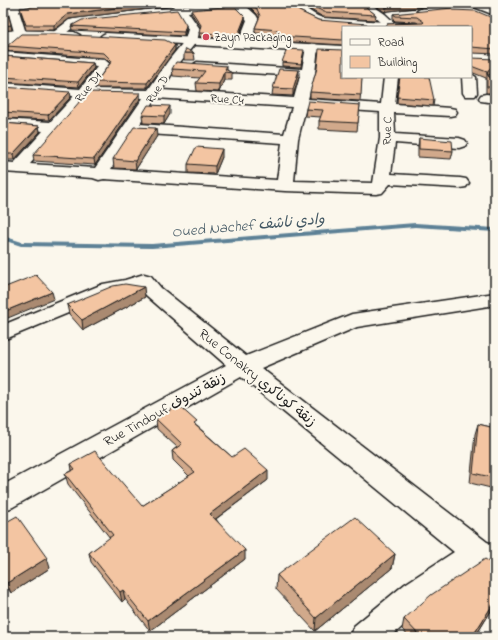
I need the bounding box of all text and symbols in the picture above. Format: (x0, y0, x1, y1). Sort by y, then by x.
legend (342, 26, 472, 78)
place label: Zayn Packaging (214, 29, 292, 48)
marker: Zayn Packaging (201, 32, 211, 42)
text: Road (378, 34, 404, 52)
text: Building (377, 54, 417, 73)
street label: Rue D1 (71, 68, 107, 107)
street label: Rue D (142, 72, 174, 107)
street label: Rue C4 (210, 90, 244, 110)
street label: Rue C (379, 116, 398, 146)
water label: Oued Nachef وادي ناشف (171, 208, 326, 244)
street label: Rue Conakry زنقة كوناكري (193, 324, 320, 433)
street label: Rue Tindouf زنقة تندوف (100, 368, 230, 453)

